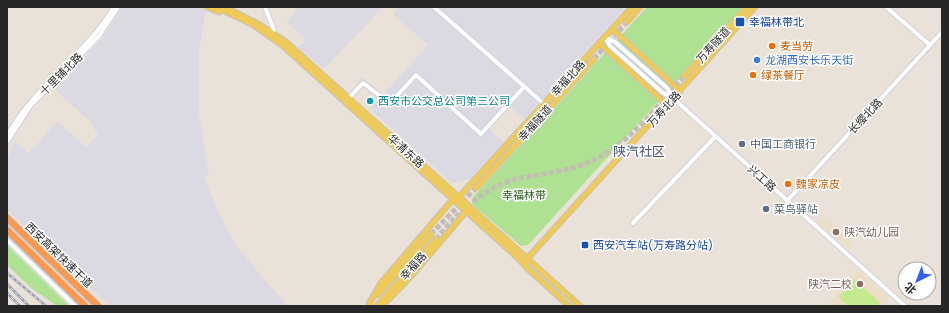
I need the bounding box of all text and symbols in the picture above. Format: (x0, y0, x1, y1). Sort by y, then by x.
place label: 幸福林带北 (749, 14, 804, 30)
marker: 幸福林带北 (734, 16, 746, 28)
street label: 万寿隧道 (692, 23, 734, 67)
place label: 麦当劳 (780, 38, 813, 54)
marker: 麦当劳 (767, 41, 777, 51)
street label: 十里铺北路 (36, 49, 86, 99)
place label: 龙湖西安长乐天街 (765, 52, 853, 68)
marker: 龙湖西安长乐天街 (752, 55, 762, 65)
street label: 幸福北路 (547, 56, 589, 100)
place label: 绿茶餐厅 (761, 67, 805, 83)
marker: 绿茶餐厅 (748, 70, 758, 80)
street label: 万寿北路 (643, 87, 685, 131)
place label: 西安市公交总公司第三公司 (378, 93, 510, 109)
street label: 长缨北路 (844, 94, 886, 138)
marker: 西安市公交总公司第三公司 (365, 96, 375, 106)
street label: 幸福隧道 (514, 101, 556, 145)
street label: 华清东路 (384, 130, 428, 172)
place label: 中国工商银行 (750, 136, 816, 152)
marker: 中国工商银行 (737, 139, 747, 149)
district label: 陕汽社区 (613, 142, 665, 161)
street label: 兴工路 (744, 161, 780, 195)
place label: 魏家凉皮 (796, 176, 840, 192)
marker: 魏家凉皮 (783, 179, 793, 189)
park label: 幸福林带 (502, 187, 546, 203)
place label: 菜鸟驿站 (774, 201, 818, 217)
marker: 菜鸟驿站 (761, 204, 771, 214)
street label: 西安高架快速干道 (22, 219, 96, 291)
place label: 陕汽幼儿园 (844, 224, 899, 240)
marker: 陕汽幼儿园 (831, 227, 841, 237)
place label: 西安汽车站(万寿路分站) (593, 237, 713, 253)
marker: 西安汽车站(万寿路分站) (580, 240, 590, 250)
street label: 幸福路 (396, 248, 430, 284)
north arrow (897, 261, 937, 301)
place label: 陕汽二校 (808, 276, 852, 292)
marker: 陕汽二校 (855, 279, 865, 289)
text: 北 (901, 279, 920, 298)

